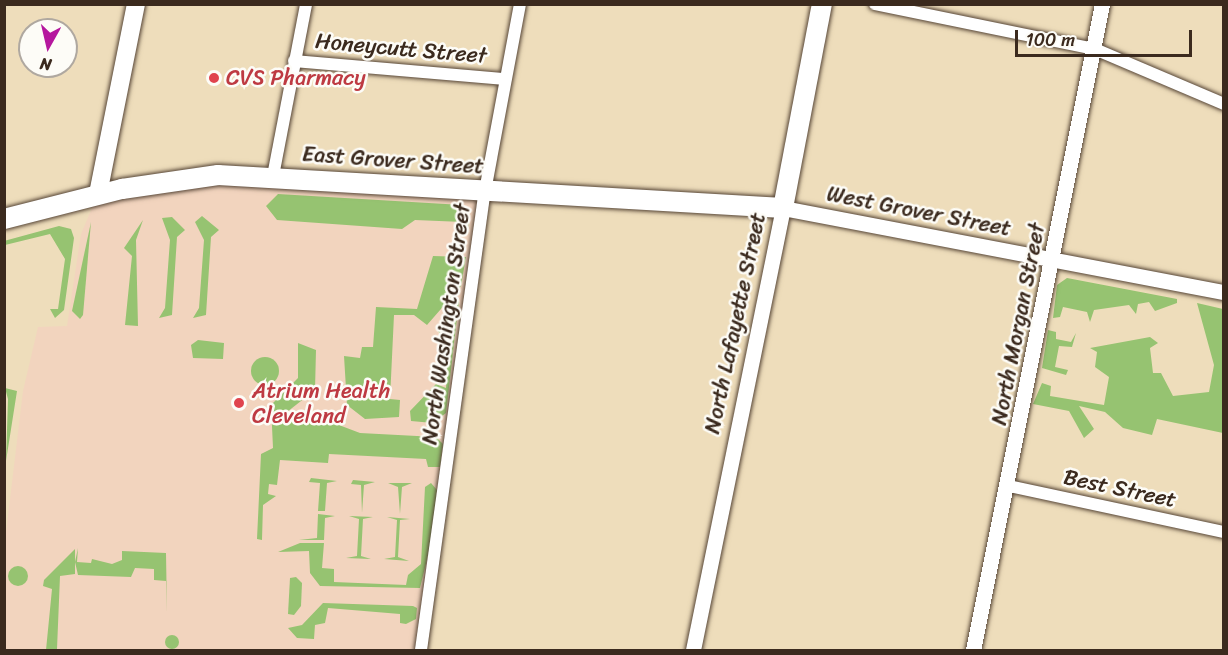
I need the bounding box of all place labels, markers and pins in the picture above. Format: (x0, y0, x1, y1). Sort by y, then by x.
place label: CVS Pharmacy (226, 65, 366, 91)
marker: CVS Pharmacy (207, 71, 221, 85)
place label: Atrium Health Cleveland (252, 377, 391, 428)
marker: Atrium Health Cleveland (230, 394, 248, 412)

